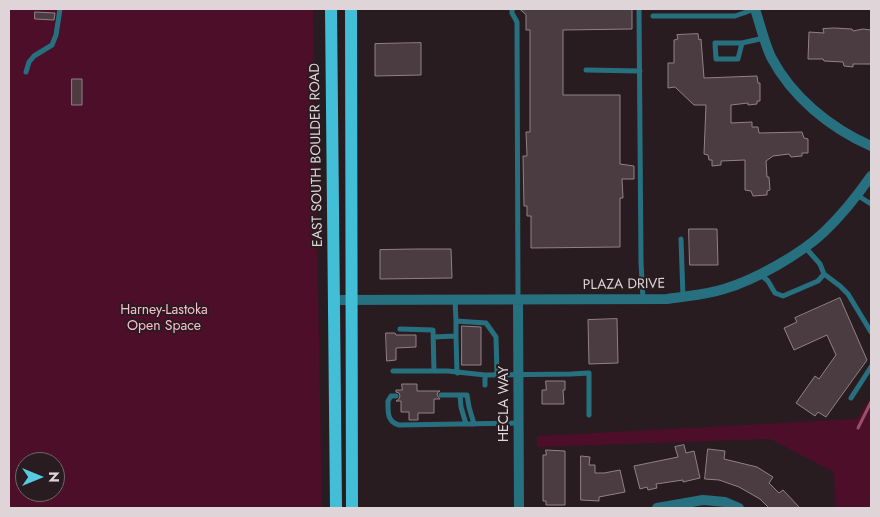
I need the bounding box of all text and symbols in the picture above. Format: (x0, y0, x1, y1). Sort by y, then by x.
street label: EAST SOUTH BOULDER ROAD (307, 63, 327, 247)
street label: PLAZA DRIVE (583, 276, 665, 294)
park label: Harney-Lastoka Open Space (120, 303, 208, 336)
street label: HECLA WAY (497, 366, 513, 442)
north arrow (15, 452, 65, 502)
text: N (44, 471, 64, 483)

